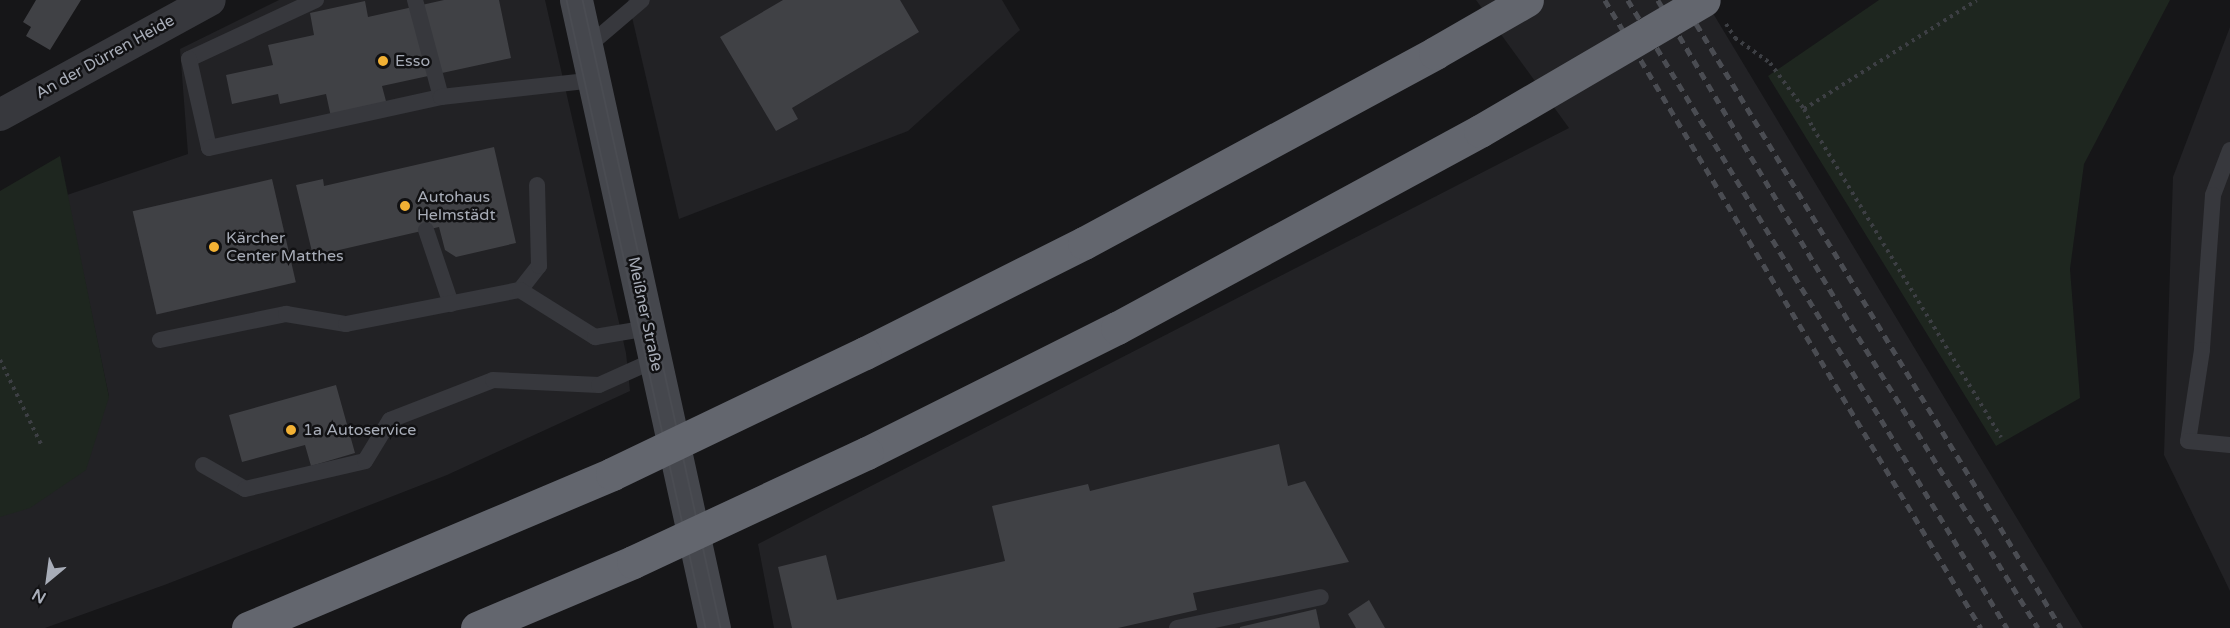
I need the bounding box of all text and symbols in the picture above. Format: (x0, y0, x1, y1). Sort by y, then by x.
street label: An der Dürren Heide (32, 11, 178, 103)
place label: Esso (395, 51, 430, 71)
marker: Esso (376, 54, 390, 68)
place label: Autohaus Helmstädt (417, 187, 496, 225)
marker: Autohaus Helmstädt (398, 199, 412, 213)
place label: Kärcher Center Matthes (226, 228, 344, 266)
marker: Kärcher Center Matthes (207, 240, 221, 254)
street label: Meißner Straße (623, 255, 667, 373)
place label: 1a Autoservice (303, 420, 416, 440)
marker: 1a Autoservice (284, 423, 298, 437)
north arrow (18, 550, 78, 610)
text: N (29, 584, 50, 608)

